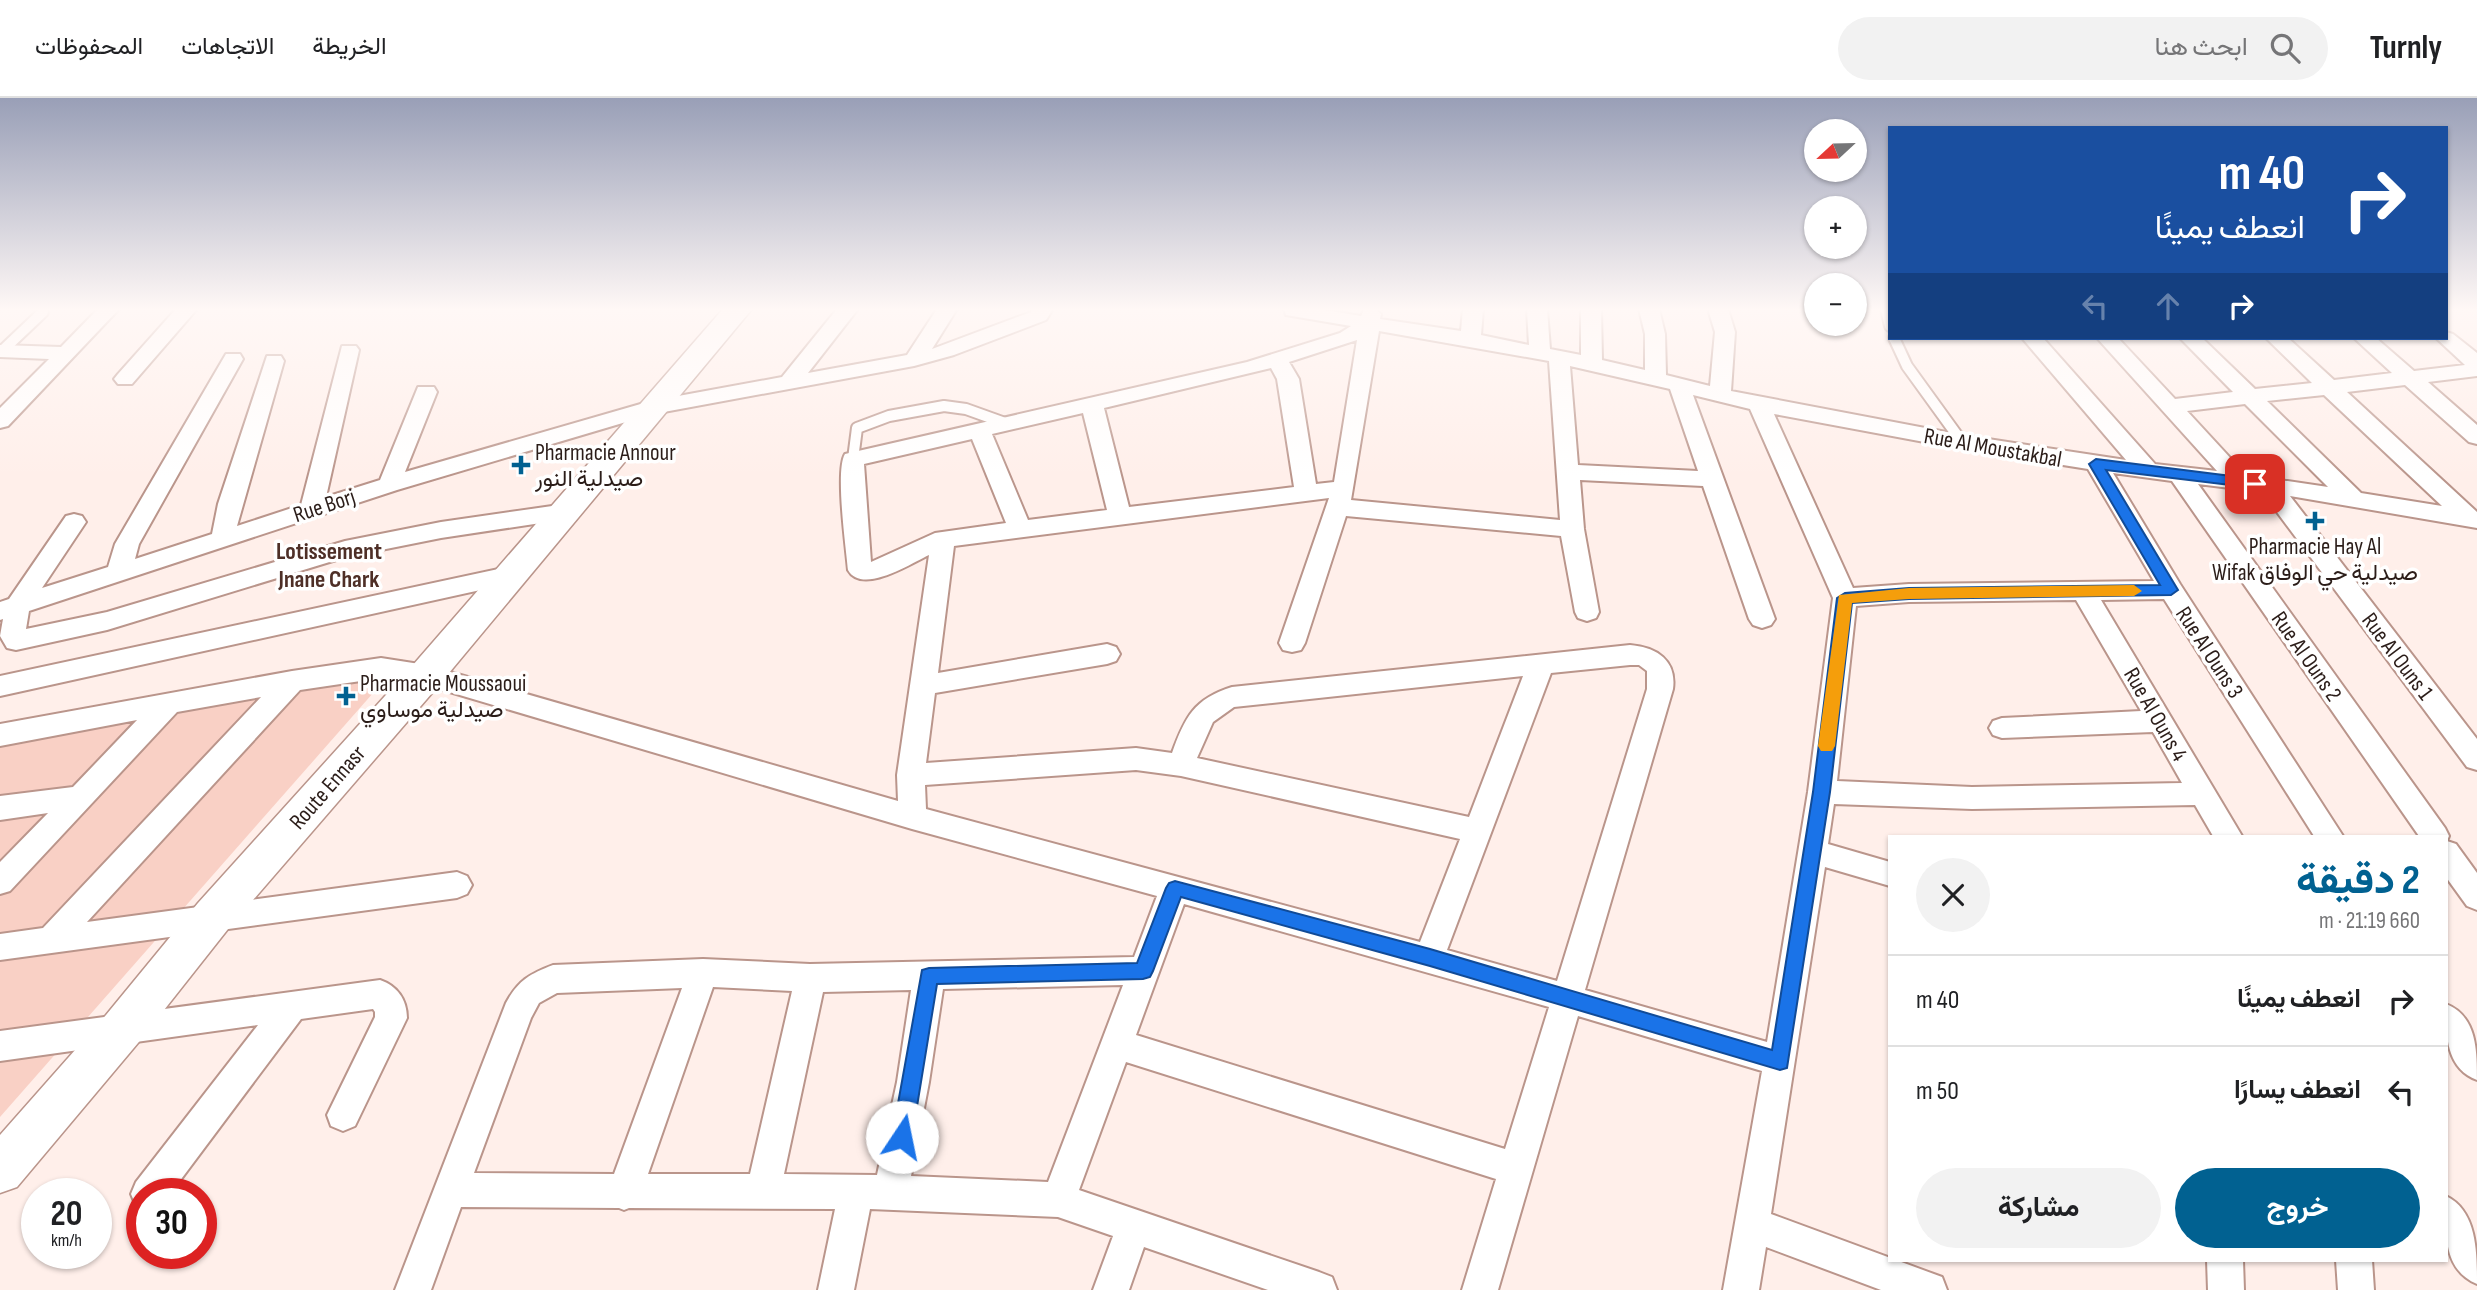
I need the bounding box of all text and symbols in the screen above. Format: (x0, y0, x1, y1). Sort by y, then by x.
search box (1838, 17, 2328, 80)
text: Turnly (2370, 28, 2442, 68)
icon: search (2266, 29, 2304, 67)
text: المحفوظات (35, 32, 143, 61)
text: الاتجاهات (181, 32, 274, 61)
text: الخريطة (312, 32, 387, 61)
text: ابحث هنا (2154, 32, 2248, 63)
north arrow (1804, 119, 1867, 182)
map controls (1804, 119, 1867, 336)
text: 40 m (2219, 145, 2305, 204)
icon: right (2329, 154, 2420, 245)
button: + (1804, 196, 1867, 259)
text: انعطف يمينًا (2155, 209, 2305, 248)
button: − (1804, 273, 1867, 336)
icon: left (2076, 287, 2114, 325)
icon: ahead (2149, 287, 2187, 325)
icon: right (2222, 287, 2260, 325)
street label: Rue Al Moustakbal (1922, 422, 2064, 474)
place label: Pharmacie Annour صيدلية النور (534, 439, 676, 493)
pin (2225, 454, 2285, 514)
marker: Pharmacie Annour صيدلية النور (513, 457, 529, 473)
icon: arrive (2236, 465, 2274, 503)
street label: Rue Borj (290, 483, 359, 529)
marker: Pharmacie Hay Al Wifak صيدلية حي الوفاق (2307, 513, 2323, 529)
place label: Pharmacie Hay Al Wifak صيدلية حي الوفاق (2212, 533, 2418, 591)
district label: Lotissement Jnane Chark (276, 537, 382, 594)
street label: Rue Al Ouns 3 (2169, 601, 2249, 704)
street label: Rue Al Ouns 2 (2265, 606, 2347, 707)
street label: Rue Al Ouns 1 (2355, 607, 2439, 706)
street label: Rue Al Ouns 4 (2117, 663, 2193, 767)
place label: Pharmacie Moussaoui صيدلية موساوي (360, 670, 526, 728)
marker: Pharmacie Moussaoui صيدلية موساوي (338, 688, 354, 704)
street label: Route Ennasr (284, 740, 372, 835)
text: 2 دقيقة (2296, 855, 2420, 906)
button: close (1916, 858, 1990, 932)
text: 660 m · 21:19 (2319, 907, 2420, 935)
icon: right (2382, 982, 2420, 1020)
text: انعطف يمينًا (2237, 984, 2361, 1015)
text: 40 m (1916, 985, 1959, 1016)
icon: left (2382, 1073, 2420, 1111)
text: انعطف يسارًا (2234, 1075, 2361, 1106)
text: 50 m (1916, 1076, 1959, 1107)
position arrow (865, 1100, 939, 1174)
button: مشاركة (1916, 1168, 2161, 1248)
button: خروج (2175, 1168, 2420, 1248)
speed limit sign: 30 (126, 1178, 217, 1269)
text: 20 (51, 1193, 83, 1236)
text: km/h (51, 1230, 82, 1251)

